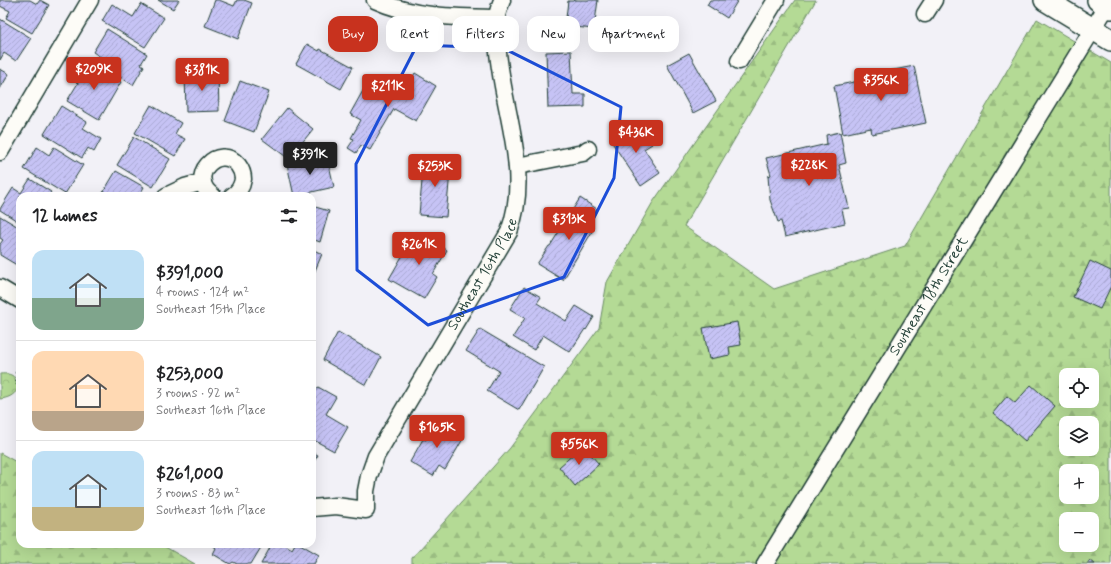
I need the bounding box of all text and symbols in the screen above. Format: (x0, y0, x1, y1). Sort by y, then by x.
chip: Buy (328, 16, 378, 52)
chip: Rent (386, 16, 444, 52)
chip: Filters (452, 16, 519, 52)
chip: New (527, 16, 580, 52)
chip: Apartment (588, 16, 679, 52)
pin: $209K (66, 57, 122, 91)
pin: $381K (174, 58, 230, 92)
text: $209K (75, 61, 113, 78)
text: $381K (185, 62, 219, 79)
pin: $356K (853, 68, 909, 102)
text: $356K (863, 72, 899, 89)
pin: $211K (360, 74, 416, 108)
text: $211K (371, 78, 405, 95)
pin: $436K (608, 120, 664, 154)
text: $436K (618, 124, 654, 141)
pin: $391K (282, 142, 338, 176)
text: $391K (292, 146, 328, 163)
pin: $228K (781, 153, 837, 187)
pin: $253K (407, 154, 463, 188)
text: $228K (790, 157, 828, 174)
text: $253K (417, 158, 453, 175)
text: 12 homes (32, 205, 98, 227)
icon: filters (278, 205, 300, 227)
pin: $313K (541, 207, 597, 241)
text: $313K (552, 211, 586, 228)
street label: Southeast 16th Place (443, 216, 523, 334)
pin: $261K (391, 232, 447, 266)
street label: Southeast 18th Street (885, 233, 973, 360)
text: $261K (401, 236, 437, 253)
text: $391,000 (156, 262, 224, 284)
icon: home (64, 266, 112, 314)
text: 4 rooms · 124 m² (156, 284, 249, 301)
text: Southeast 15th Place (156, 301, 265, 318)
text: $253,000 (156, 363, 223, 385)
icon: home (64, 367, 112, 415)
map controls (1059, 368, 1099, 552)
button: locate (1059, 368, 1099, 408)
text: 3 rooms · 92 m² (156, 385, 240, 402)
text: Southeast 16th Place (156, 402, 266, 419)
pin: $165K (409, 415, 465, 449)
button: layers (1059, 416, 1099, 456)
text: $165K (418, 419, 456, 436)
pin: $556K (551, 432, 607, 466)
text: $556K (560, 436, 598, 453)
text: $261,000 (156, 463, 223, 485)
button: + (1059, 464, 1099, 504)
icon: home (64, 467, 112, 515)
text: 3 rooms · 83 m² (156, 485, 240, 502)
text: Southeast 16th Place (156, 502, 266, 519)
button: − (1059, 512, 1099, 552)

